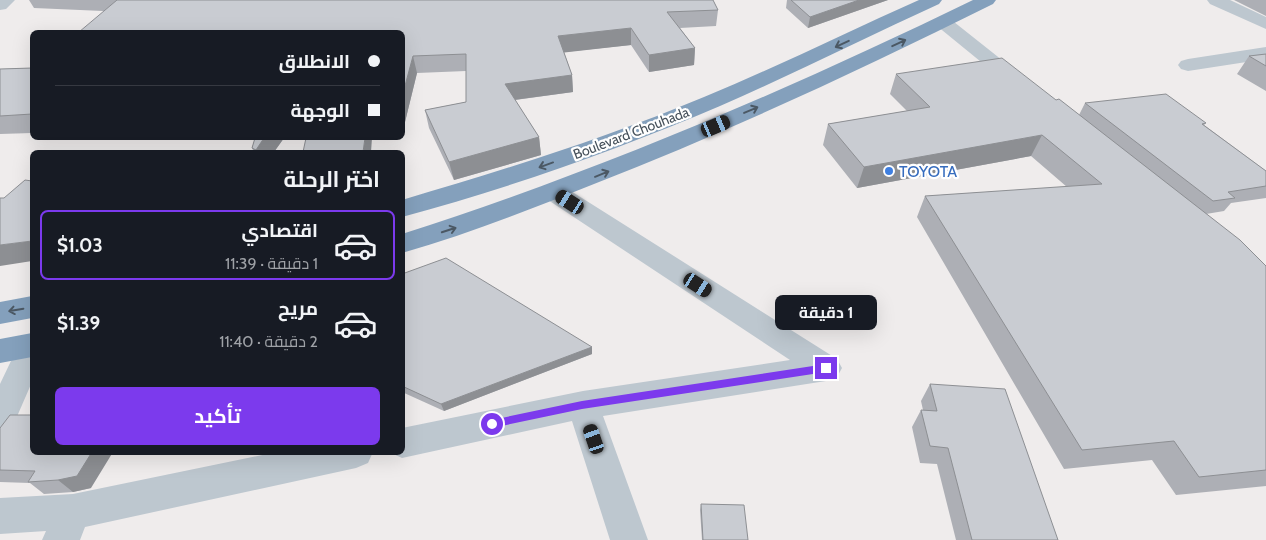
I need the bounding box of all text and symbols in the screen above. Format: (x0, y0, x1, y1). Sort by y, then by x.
one-way arrow (891, 38, 906, 47)
one-way arrow (835, 39, 850, 49)
text: الانطلاق (279, 50, 350, 73)
text: الوجهة (290, 99, 350, 122)
street label: Boulevard Chouhada (571, 103, 692, 163)
one-way arrow (743, 105, 758, 115)
car (699, 113, 732, 139)
one-way arrow (539, 161, 554, 170)
place label: TOYOTA (899, 162, 957, 181)
marker: TOYOTA (883, 165, 895, 177)
text: اختر الرحلة (284, 166, 380, 193)
one-way arrow (594, 169, 609, 178)
car (553, 188, 586, 216)
text: اقتصادي (242, 219, 318, 242)
icon: car (333, 223, 378, 268)
one-way arrow (441, 224, 457, 234)
text: $1.03 (57, 234, 103, 257)
text: 1 دقيقة · 11:39 (225, 254, 318, 273)
car (681, 271, 714, 299)
callout: 1 دقيقة (775, 296, 877, 330)
text: مريح (278, 297, 318, 320)
icon: car (333, 301, 378, 346)
text: 1 دقيقة (799, 303, 853, 322)
one-way arrow (9, 306, 25, 316)
text: $1.39 (57, 312, 100, 335)
text: 2 دقيقة · 11:40 (219, 332, 318, 351)
route end (815, 357, 837, 379)
button: تأكيد (55, 387, 380, 445)
route start (481, 413, 503, 435)
car (582, 422, 605, 456)

